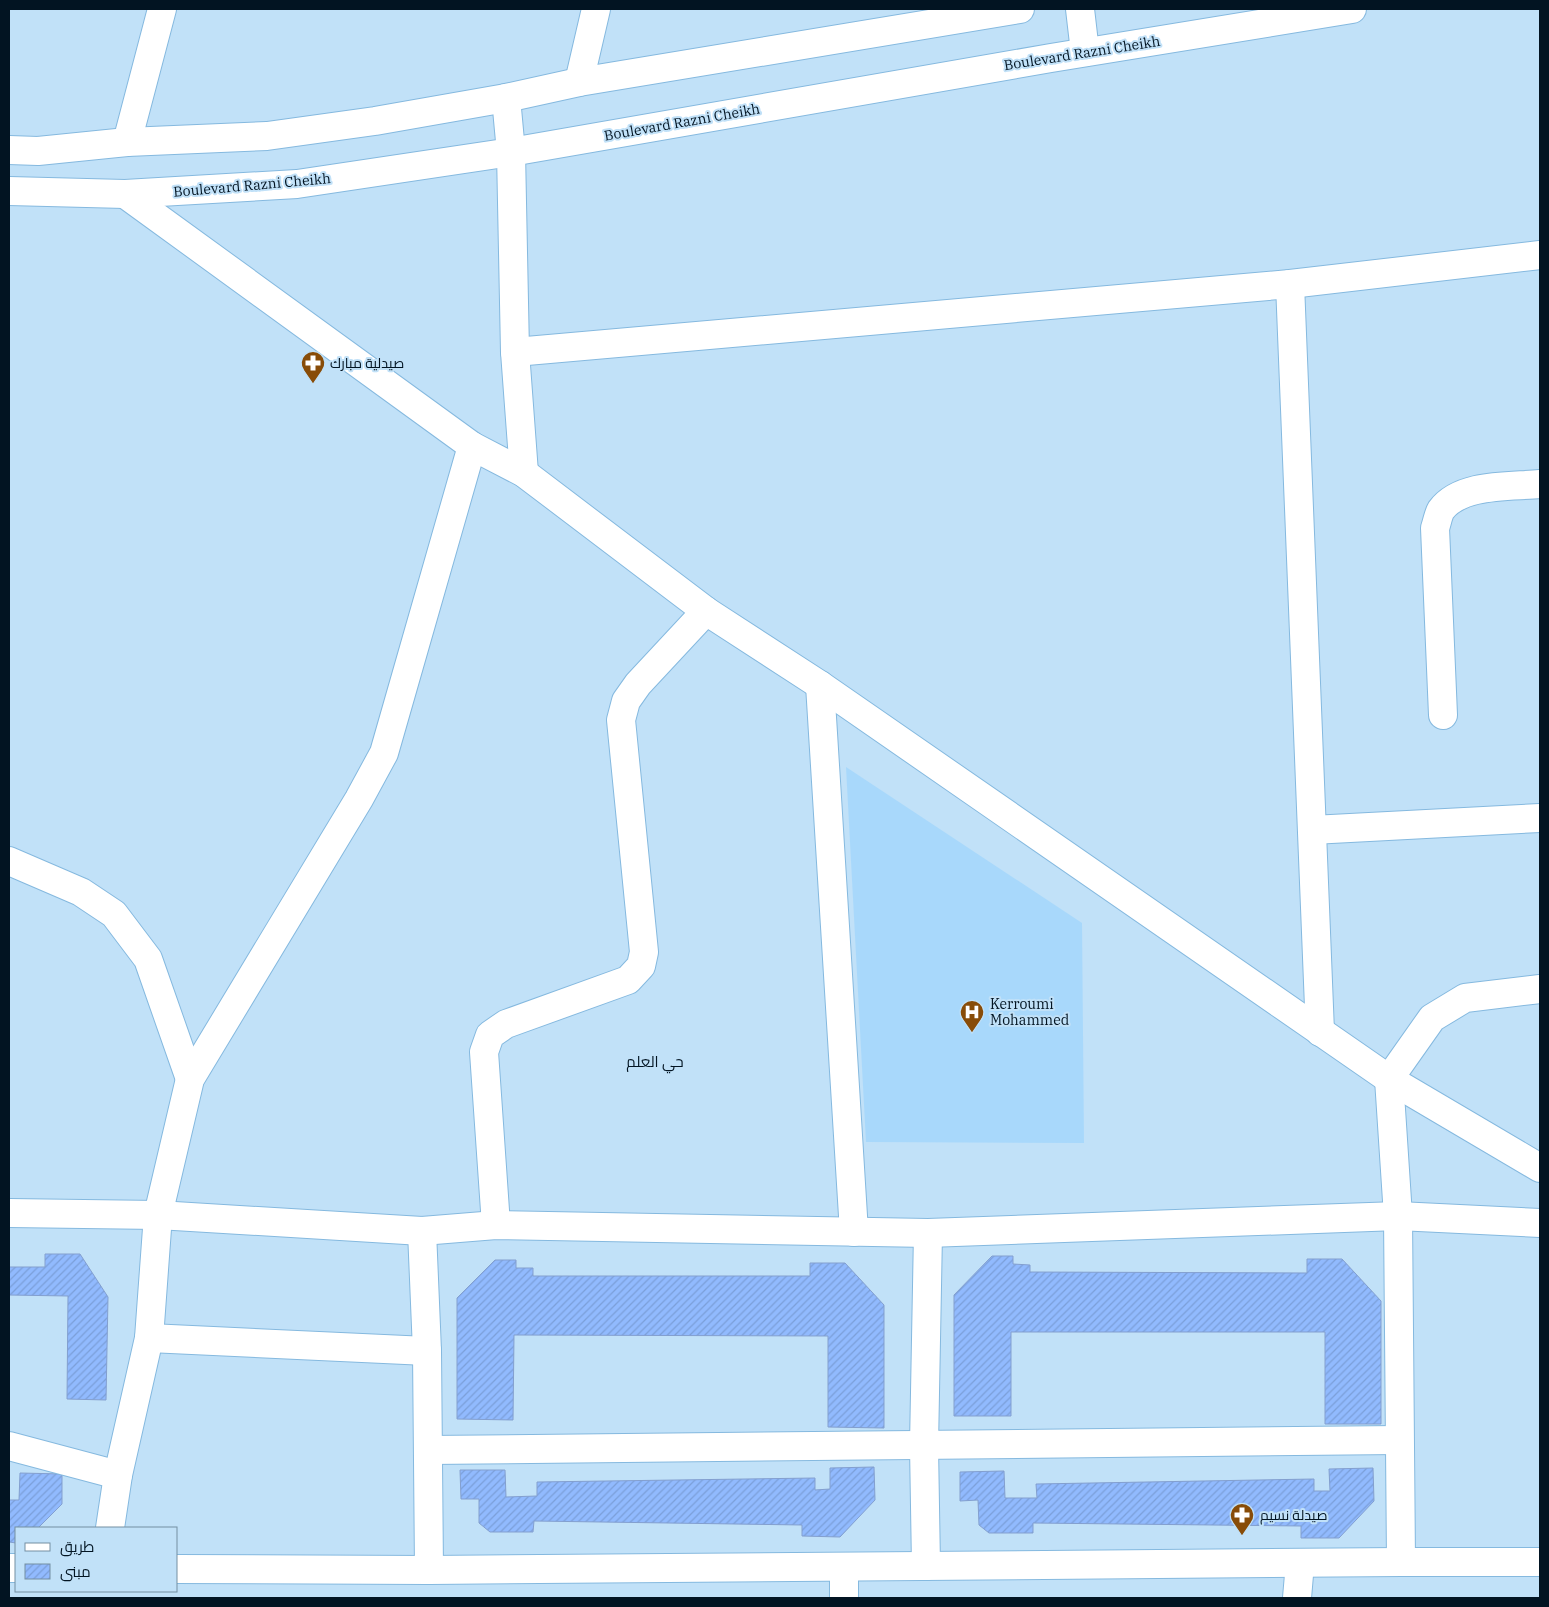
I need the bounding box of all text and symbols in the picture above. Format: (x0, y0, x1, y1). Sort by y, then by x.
street label: Boulevard Razni Cheikh (1003, 32, 1162, 74)
street label: Boulevard Razni Cheikh (603, 99, 762, 145)
street label: Boulevard Razni Cheikh (173, 169, 332, 201)
pharmacy icon: صيدلية مبارك (300, 350, 326, 384)
place label: صيدلية مبارك (330, 354, 404, 372)
place label: Kerroumi Mohammed (990, 995, 1070, 1029)
hospital icon: Kerroumi Mohammed (959, 999, 985, 1033)
district label: حي العلم (626, 1052, 684, 1074)
pharmacy icon: صيدلة نسيم (1229, 1502, 1255, 1536)
place label: صيدلة نسيم (1260, 1506, 1327, 1525)
legend (15, 1527, 178, 1592)
text: طريق (60, 1537, 94, 1557)
text: مبنى (60, 1562, 91, 1582)

